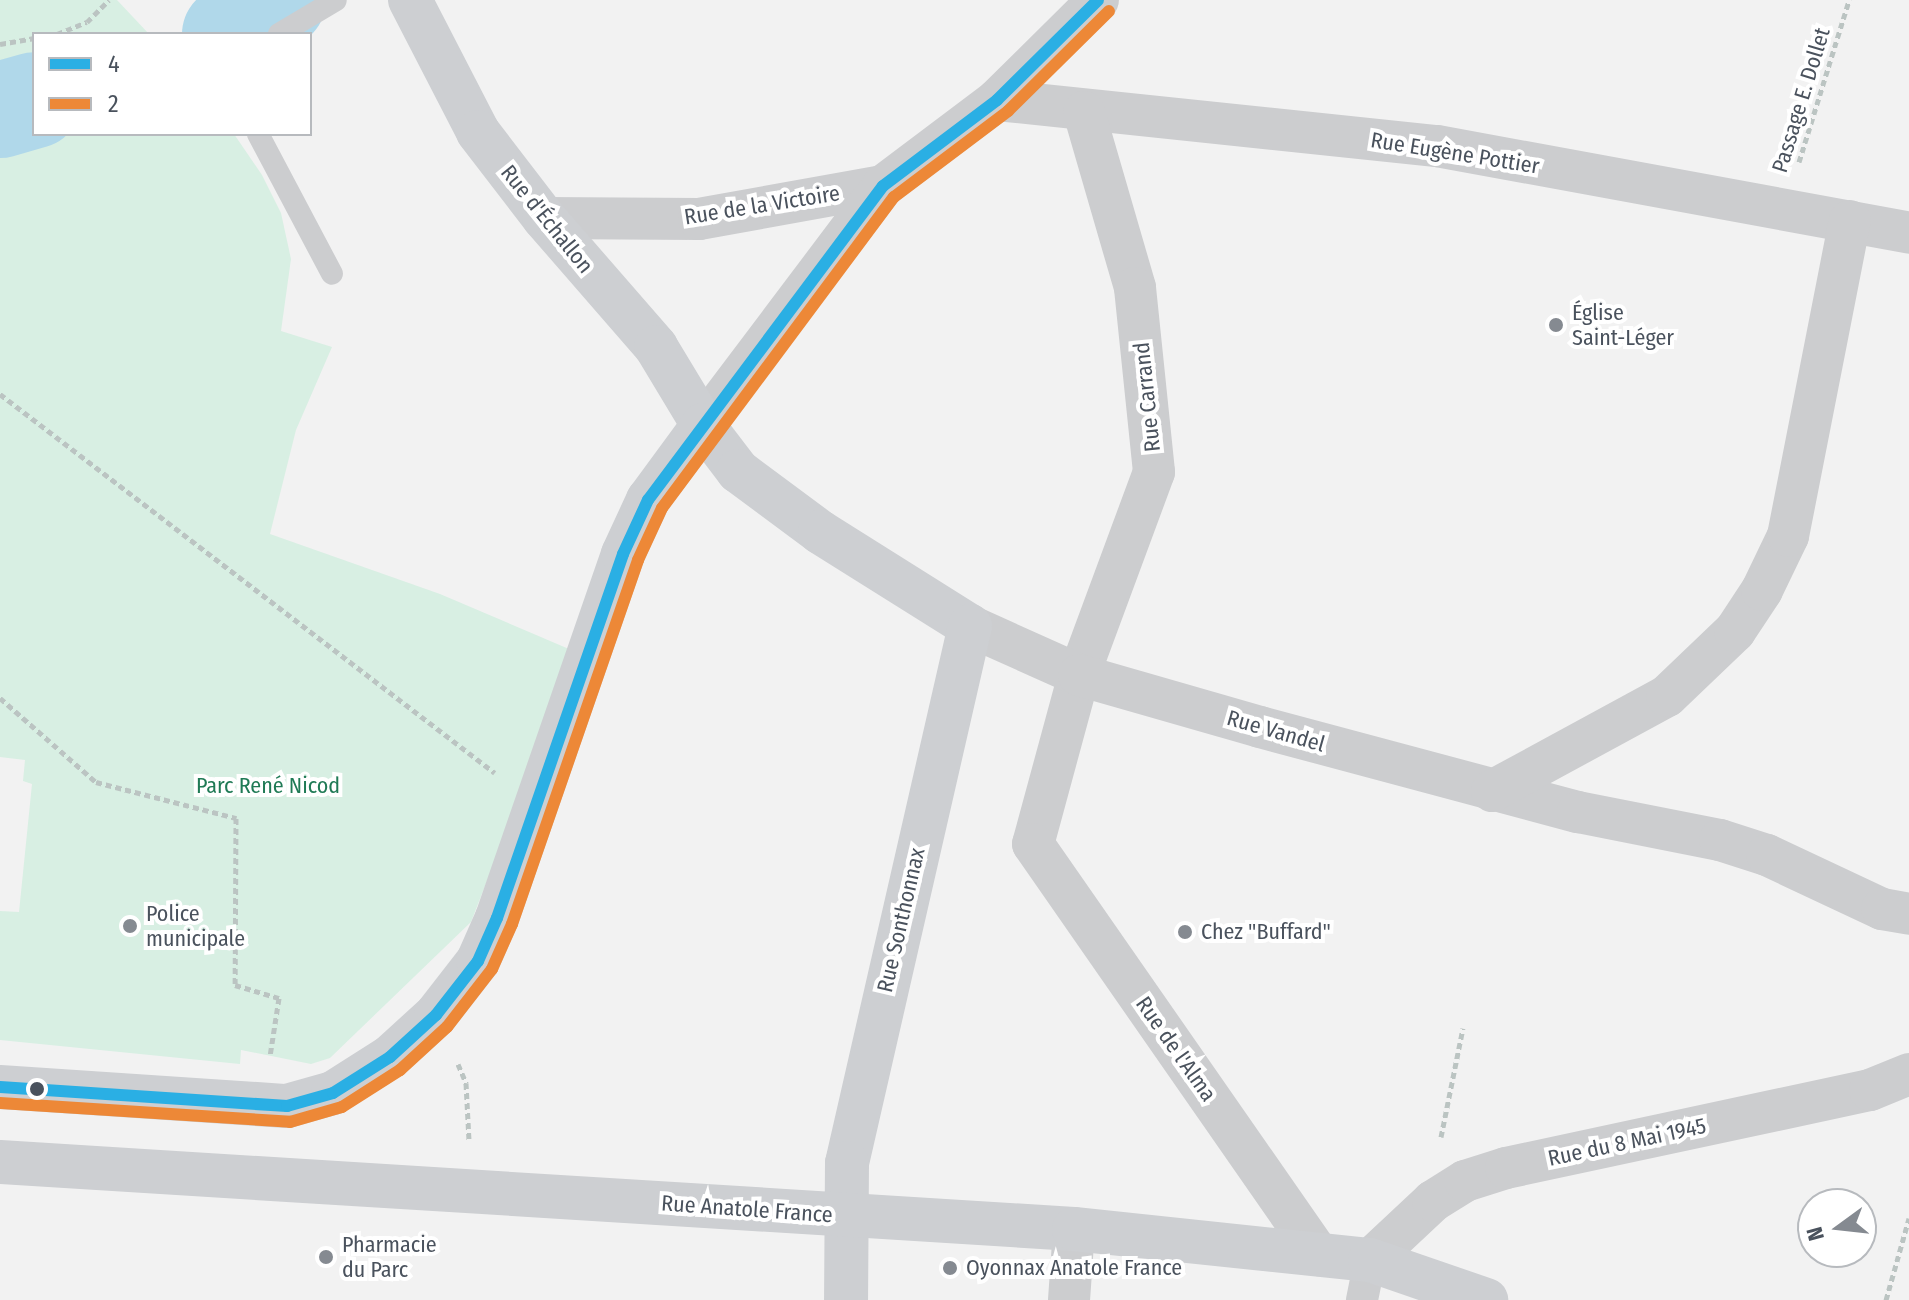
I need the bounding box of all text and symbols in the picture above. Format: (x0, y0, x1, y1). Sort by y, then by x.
street label: Passage E. Dollet (1766, 24, 1836, 176)
legend (32, 32, 312, 136)
text: 4 (108, 50, 120, 78)
text: 2 (108, 90, 119, 118)
street label: Rue Eugène Pottier (1369, 127, 1541, 179)
street label: Rue d'Échallon (495, 159, 599, 279)
street label: Rue de la Victoire (682, 180, 842, 230)
place label: Église Saint-Léger (1572, 299, 1674, 350)
marker: Église Saint-Léger (1547, 316, 1565, 334)
street label: Rue Carrand (1128, 341, 1166, 453)
street label: Rue Vandel (1224, 704, 1328, 758)
park label: Parc René Nicod (196, 773, 340, 799)
street label: Rue Sonthonnax (872, 845, 930, 995)
place label: Police municipale (146, 900, 245, 952)
marker: Police municipale (121, 917, 139, 935)
place label: Chez "Buffard" (1201, 919, 1331, 945)
marker: Chez "Buffard" (1176, 923, 1194, 941)
street label: Rue de l'Alma (1130, 992, 1222, 1106)
unlabelled marker (29, 1081, 45, 1097)
street label: Rue du 8 Mai 1945 (1546, 1112, 1708, 1172)
north arrow (1797, 1188, 1877, 1268)
street label: Rue Anatole France (660, 1190, 834, 1228)
text: N (1801, 1224, 1830, 1244)
place label: Pharmacie du Parc (342, 1231, 437, 1282)
marker: Pharmacie du Parc (317, 1248, 335, 1266)
place label: Oyonnax Anatole France (966, 1255, 1182, 1281)
marker: Oyonnax Anatole France (941, 1259, 959, 1277)

